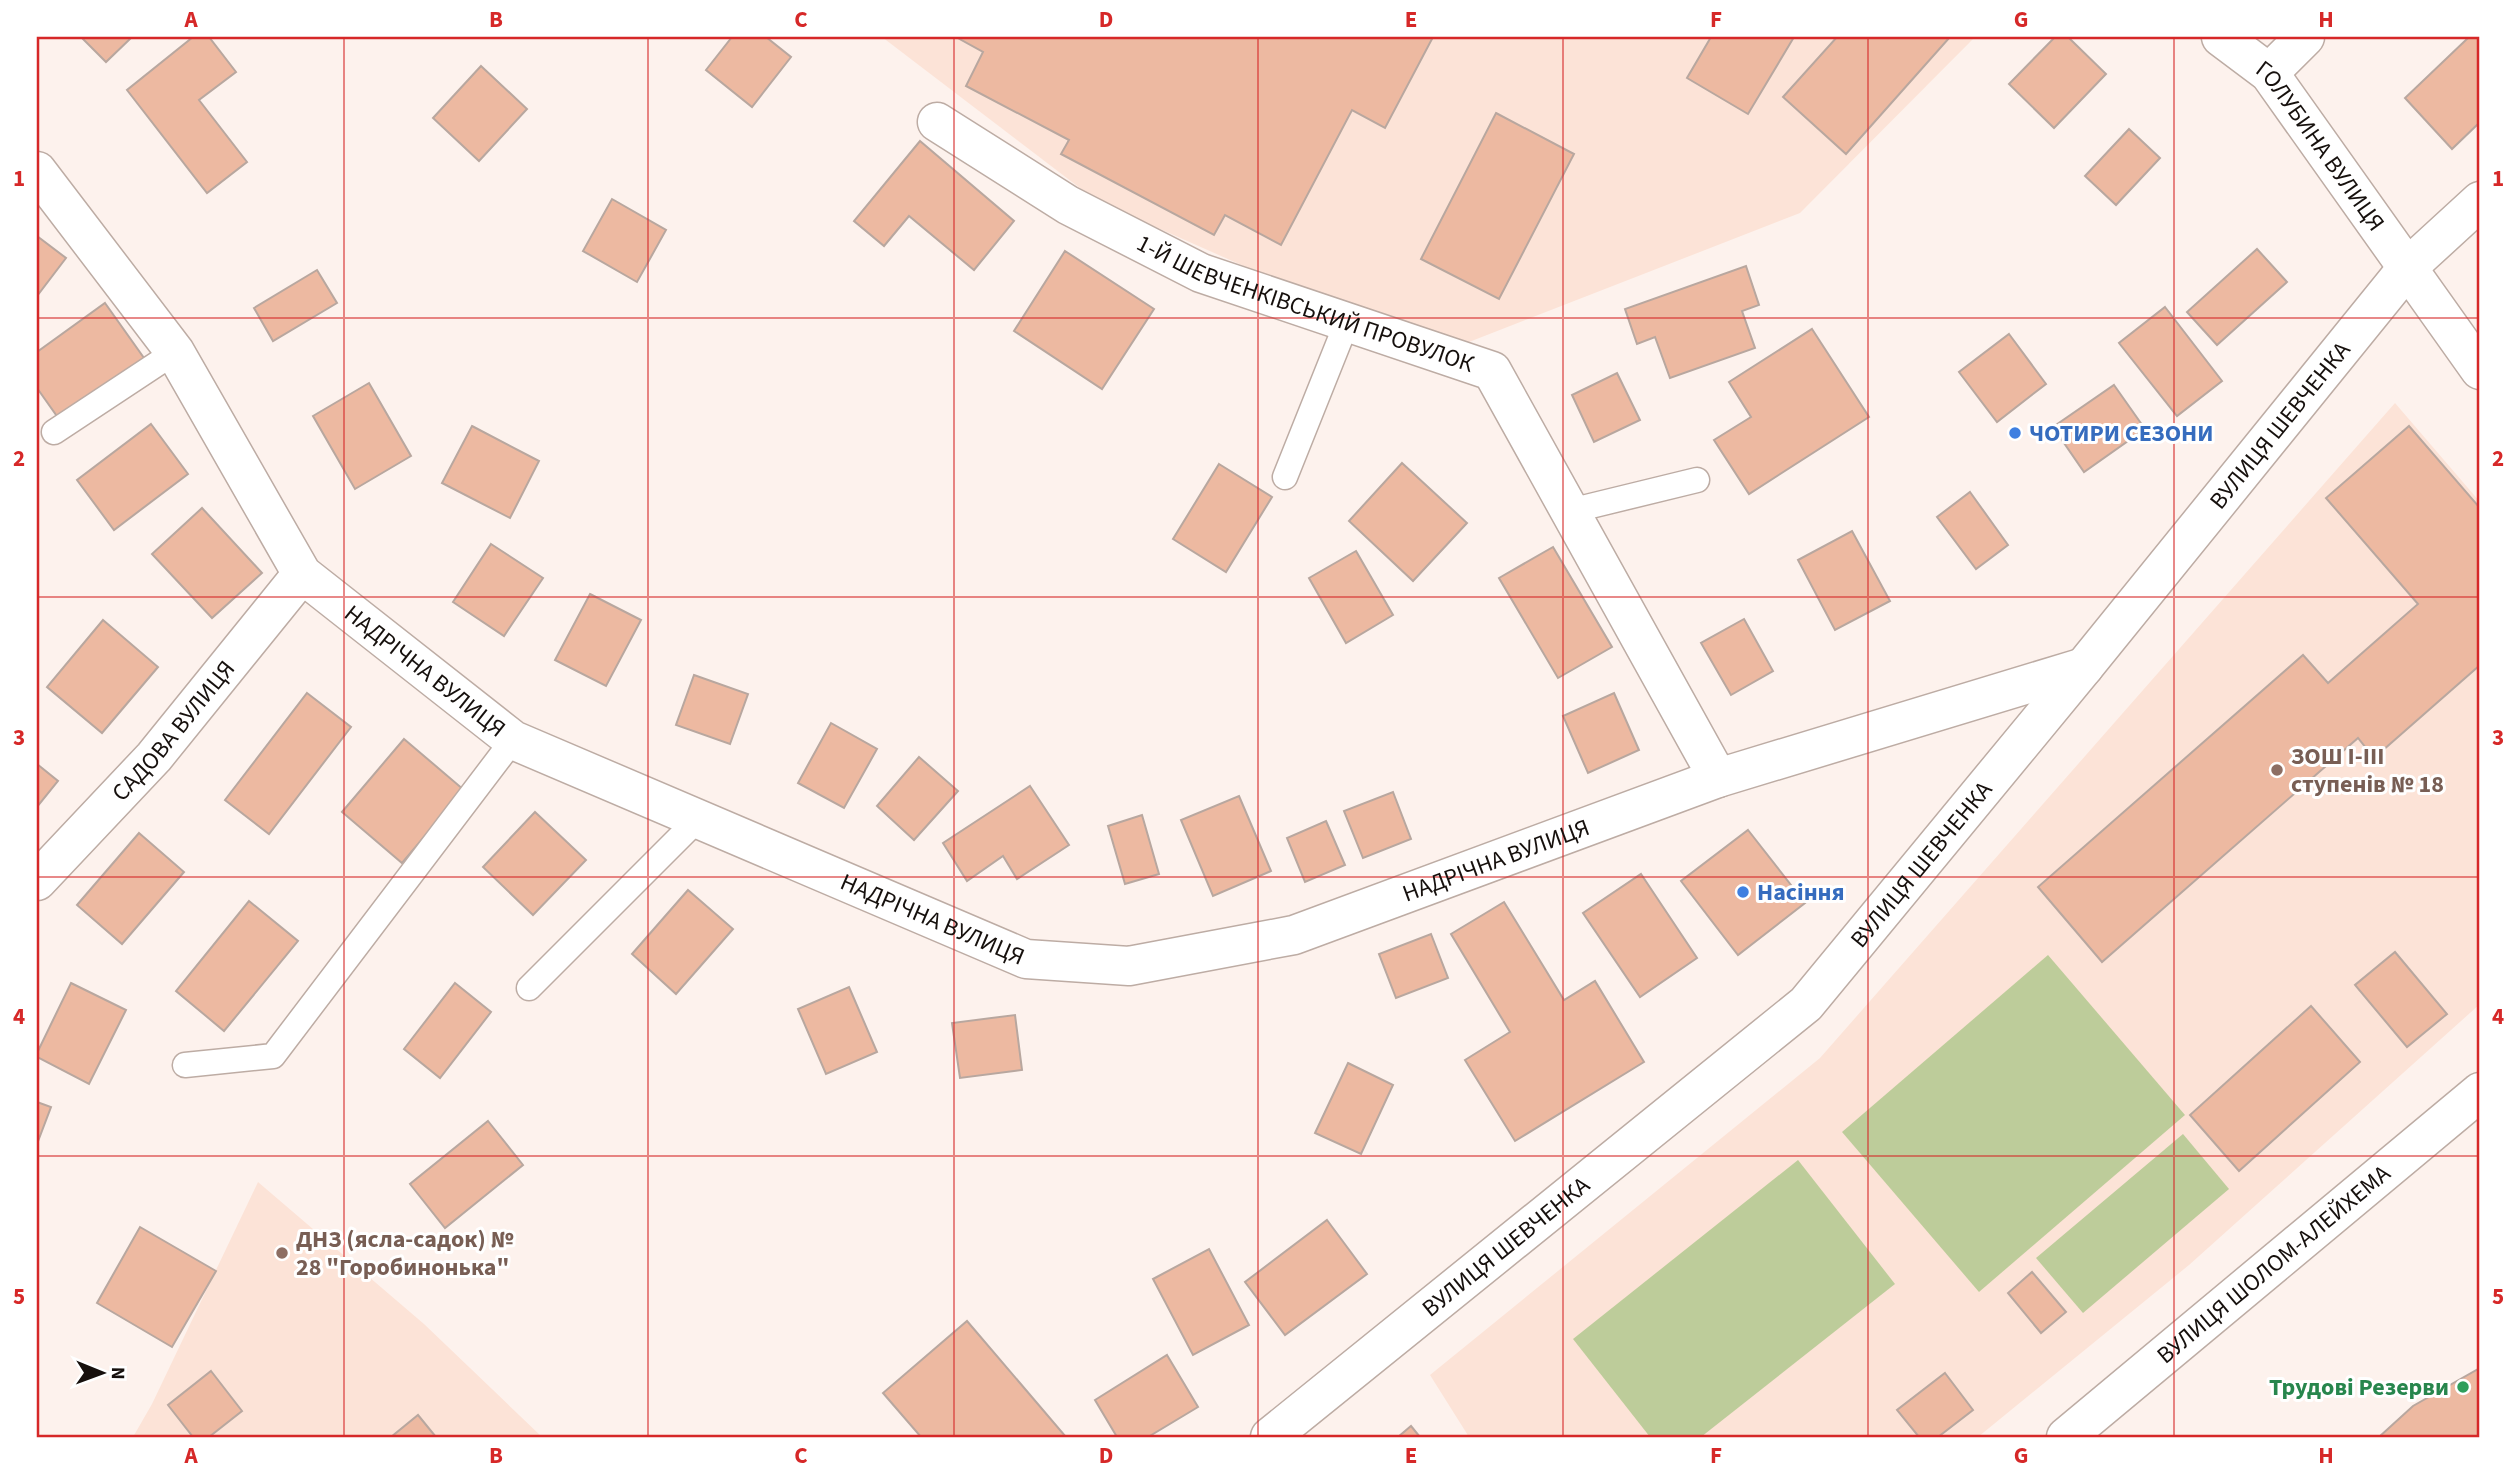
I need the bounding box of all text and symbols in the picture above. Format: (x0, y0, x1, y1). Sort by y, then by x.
text: A (183, 3, 198, 36)
text: B (489, 3, 503, 36)
text: C (794, 3, 808, 36)
text: D (1099, 3, 1113, 36)
text: E (1405, 3, 1417, 36)
text: F (1710, 3, 1722, 36)
text: G (2014, 3, 2028, 36)
text: H (2318, 3, 2334, 36)
street label: ГОЛУБИНА ВУЛИЦЯ (2249, 52, 2393, 238)
text: 1 (13, 162, 25, 195)
text: 1 (2492, 162, 2504, 195)
street label: 1-Й ШЕВЧЕНКІВСЬКИЙ ПРОВУЛОК (1131, 226, 1479, 381)
street label: ВУЛИЦЯ ШЕВЧЕНКА (2201, 334, 2359, 517)
place label: ЧОТИРИ СЕЗОНИ (2029, 416, 2214, 451)
marker: ЧОТИРИ СЕЗОНИ (2007, 425, 2023, 441)
text: 2 (13, 442, 25, 475)
text: 2 (2492, 442, 2504, 475)
street label: НАДРІЧНА ВУЛИЦЯ (337, 596, 513, 746)
street label: САДОВА ВУЛИЦЯ (103, 653, 243, 809)
text: 3 (13, 721, 25, 754)
text: 3 (2492, 721, 2504, 754)
place label: ЗОШ І-ІІІ ступенів № 18 (2291, 739, 2444, 802)
marker: ЗОШ І-ІІІ ступенів № 18 (2269, 762, 2285, 778)
street label: ВУЛИЦЯ ШЕВЧЕНКА (1842, 773, 2001, 955)
street label: НАДРІЧНА ВУЛИЦЯ (1397, 810, 1594, 911)
street label: НАДРІЧНА ВУЛИЦЯ (835, 864, 1030, 974)
place label: Насіння (1757, 875, 1845, 910)
marker: Насіння (1735, 884, 1751, 900)
text: 4 (13, 1000, 25, 1033)
text: 4 (2492, 1000, 2504, 1033)
street label: ВУЛИЦЯ ШОЛОМ-АЛЕЙХЕМА (2149, 1156, 2398, 1372)
street label: ВУЛИЦЯ ШЕВЧЕНКА (1414, 1168, 1597, 1325)
place label: ДНЗ (ясла-садок) № 28 "Горобинонька" (296, 1222, 514, 1285)
marker: ДНЗ (ясла-садок) № 28 "Горобинонька" (274, 1245, 290, 1261)
text: 5 (13, 1280, 25, 1313)
text: 5 (2492, 1280, 2504, 1313)
north arrow (66, 1338, 136, 1408)
text: N (104, 1367, 131, 1380)
place label: Трудові Резерви (2269, 1370, 2449, 1405)
marker: Трудові Резерви (2455, 1379, 2471, 1395)
text: A (183, 1439, 198, 1472)
text: B (489, 1439, 503, 1472)
text: C (794, 1439, 808, 1472)
text: D (1099, 1439, 1113, 1472)
text: E (1405, 1439, 1417, 1472)
text: F (1710, 1439, 1722, 1472)
text: G (2014, 1439, 2028, 1472)
text: H (2318, 1439, 2334, 1472)

